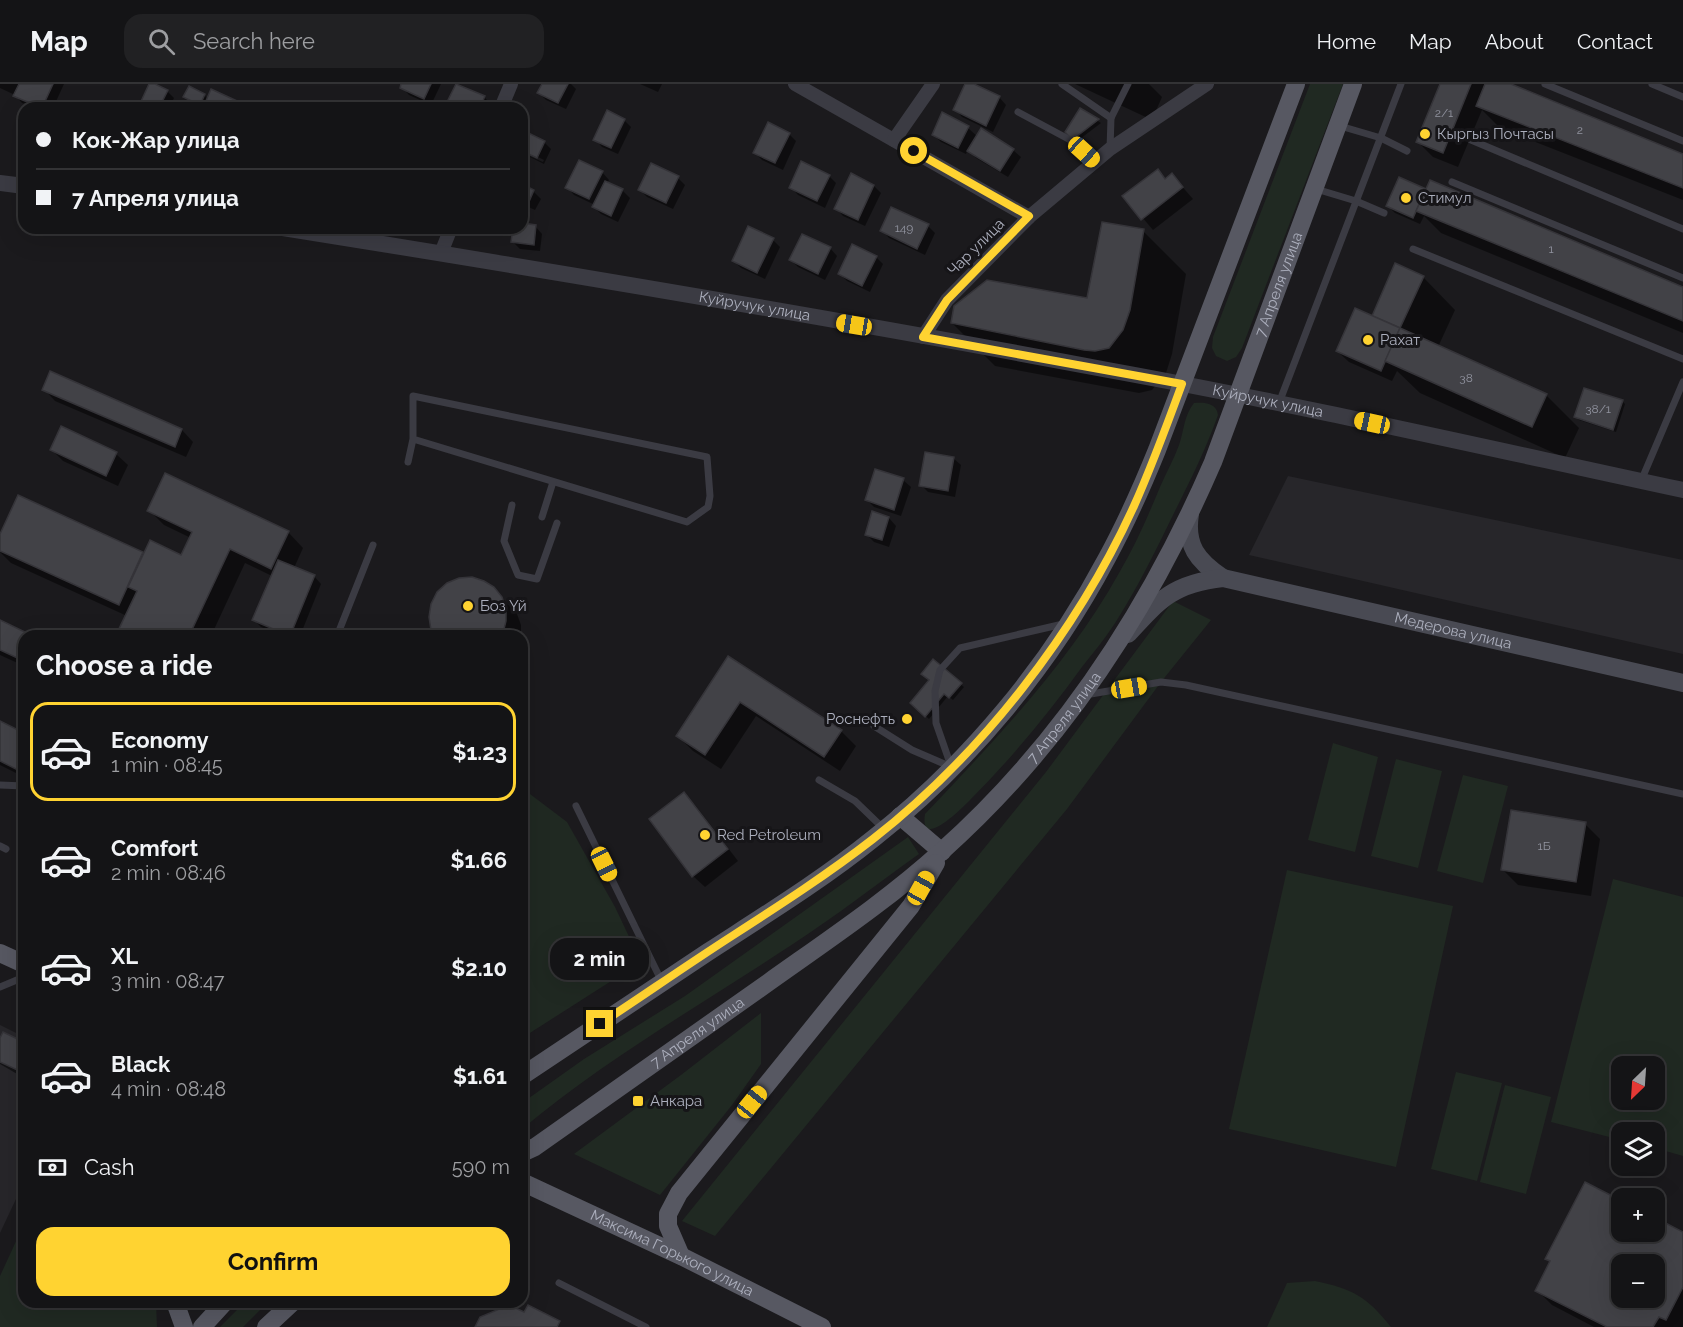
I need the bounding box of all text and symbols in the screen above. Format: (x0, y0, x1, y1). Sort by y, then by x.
search box (124, 14, 544, 68)
text: Map (30, 25, 88, 58)
icon: search (145, 25, 178, 58)
text: Search here (193, 28, 315, 54)
text: Home (1317, 29, 1376, 54)
text: Map (1409, 29, 1452, 54)
text: About (1485, 29, 1544, 54)
text: Contact (1577, 29, 1653, 54)
house number: 2/1 (1435, 106, 1453, 120)
house number: 2 (1577, 123, 1583, 137)
place label: Кыргыз Почтасы (1437, 125, 1554, 143)
text: Кок-Жар улица (72, 127, 240, 153)
marker: Кыргыз Почтасы (1418, 127, 1432, 141)
car (1065, 133, 1103, 171)
route start (900, 137, 927, 164)
text: 7 Апреля улица (72, 185, 239, 211)
place label: Стимул (1418, 189, 1472, 207)
marker: Стимул (1399, 191, 1413, 205)
street label: Чар улица (944, 215, 1008, 279)
house number: 149 (895, 221, 913, 235)
street label: 7 Апреля улица (1251, 230, 1306, 339)
house number: 1 (1548, 242, 1554, 256)
street label: Куйручук улица (697, 288, 812, 325)
car (835, 313, 873, 337)
place label: Рахат (1380, 331, 1420, 349)
marker: Рахат (1361, 333, 1375, 347)
house number: 38 (1459, 371, 1473, 385)
street label: Куйручук улица (1211, 381, 1325, 421)
house number: 38/1 (1585, 402, 1611, 416)
car (1353, 410, 1391, 436)
place label: Боз Үй (480, 597, 527, 615)
marker: Боз Үй (461, 599, 475, 613)
street label: Медерова улица (1393, 608, 1514, 653)
text: Choose a ride (36, 650, 212, 681)
street label: 7 Апреля улица (1023, 668, 1105, 767)
car (1110, 676, 1148, 700)
place label: Роснефть (826, 710, 895, 728)
marker: Роснефть (900, 712, 914, 726)
icon: car (39, 725, 93, 779)
text: Economy (111, 727, 209, 753)
text: $1.23 (453, 739, 507, 765)
text: 1 min · 08:45 (111, 753, 223, 777)
place label: Red Petroleum (717, 826, 821, 844)
marker: Red Petroleum (698, 828, 712, 842)
icon: car (39, 833, 93, 887)
text: Comfort (111, 835, 198, 861)
house number: 1Б (1538, 839, 1551, 853)
car (588, 844, 620, 884)
text: $1.66 (451, 847, 507, 873)
text: 2 min · 08:46 (111, 861, 226, 885)
car (904, 868, 938, 908)
callout: 2 min (550, 937, 650, 979)
icon: car (39, 941, 93, 995)
text: XL (111, 943, 138, 969)
text: 2 min (574, 947, 625, 971)
text: $2.10 (451, 955, 507, 981)
text: 3 min · 08:47 (111, 969, 225, 993)
street label: 7 Апреля улица (647, 993, 748, 1072)
route end (586, 1010, 613, 1037)
icon: car (39, 1049, 93, 1103)
text: Black (111, 1051, 170, 1077)
north arrow (1611, 1056, 1665, 1110)
map controls (1611, 1056, 1665, 1308)
text: $1.61 (453, 1063, 507, 1089)
text: 4 min · 08:48 (111, 1077, 226, 1101)
car (734, 1082, 770, 1122)
place label: Анкара (650, 1092, 702, 1110)
marker: Анкара (631, 1094, 645, 1108)
button: layers (1611, 1122, 1665, 1176)
icon: cash (36, 1151, 69, 1184)
text: Cash (84, 1154, 135, 1180)
text: 590 m (452, 1155, 510, 1179)
button: + (1611, 1188, 1665, 1242)
street label: Максима Горького улица (588, 1206, 757, 1300)
button: Confirm (36, 1227, 510, 1296)
button: − (1611, 1254, 1665, 1308)

